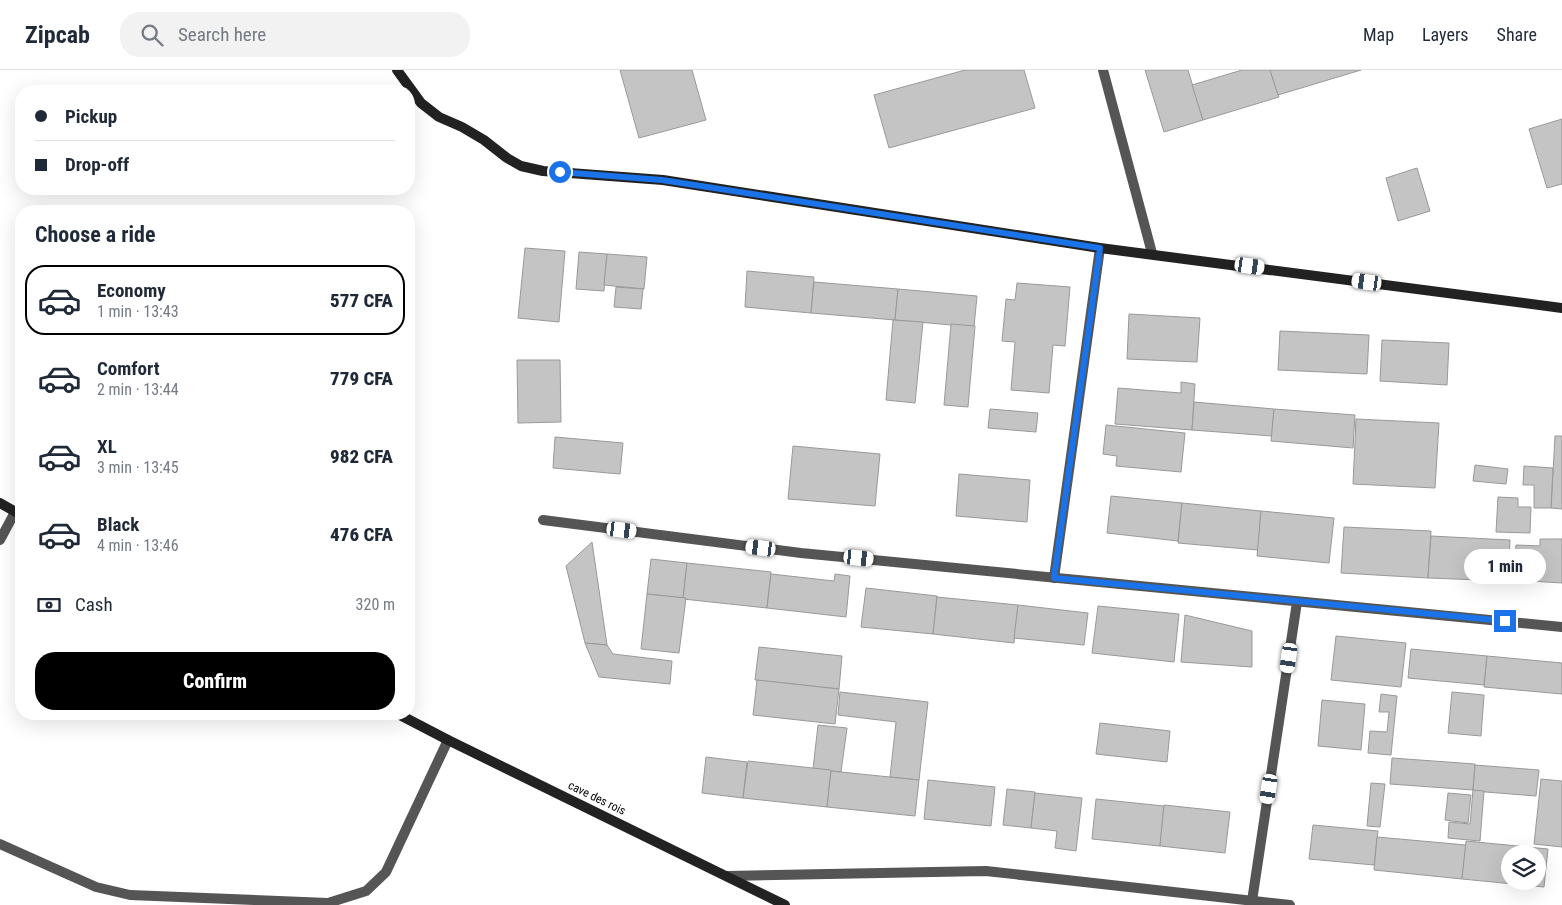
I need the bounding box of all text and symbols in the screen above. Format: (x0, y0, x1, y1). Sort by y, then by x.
search box (120, 12, 470, 57)
text: Zipcab (25, 21, 90, 49)
icon: search (138, 21, 166, 49)
text: Search here (178, 23, 266, 46)
text: Map (1363, 24, 1394, 45)
text: Layers (1422, 24, 1469, 45)
text: Share (1497, 24, 1537, 45)
text: Pickup (65, 105, 117, 128)
text: Drop-off (65, 153, 129, 176)
route start (549, 161, 571, 183)
text: Choose a ride (35, 222, 156, 247)
car (1234, 256, 1265, 276)
car (1351, 272, 1382, 292)
icon: car (37, 278, 82, 323)
text: Economy (97, 279, 166, 302)
text: 577 CFA (330, 289, 393, 312)
text: 1 min · 13:43 (97, 302, 179, 321)
icon: car (37, 356, 82, 401)
text: Comfort (97, 357, 160, 380)
text: 779 CFA (330, 367, 393, 390)
text: 2 min · 13:44 (97, 380, 179, 399)
icon: car (37, 434, 82, 479)
text: XL (97, 435, 117, 458)
text: 982 CFA (330, 445, 393, 468)
text: 3 min · 13:45 (97, 458, 179, 477)
icon: car (37, 512, 82, 557)
text: Black (97, 513, 139, 536)
car (606, 521, 637, 539)
text: 476 CFA (330, 523, 393, 546)
text: 4 min · 13:46 (97, 536, 179, 555)
car (745, 539, 776, 557)
callout: 1 min (1464, 548, 1546, 584)
car (843, 549, 874, 567)
text: 1 min (1487, 557, 1523, 576)
icon: cash (35, 591, 63, 619)
text: Cash (75, 593, 113, 616)
text: 320 m (356, 595, 395, 614)
route end (1494, 610, 1516, 632)
car (1279, 642, 1298, 674)
button: Confirm (35, 652, 395, 710)
car (1259, 773, 1278, 805)
street label: cave des rois (566, 778, 628, 818)
map controls (1501, 845, 1546, 890)
button: layers (1501, 845, 1546, 890)

